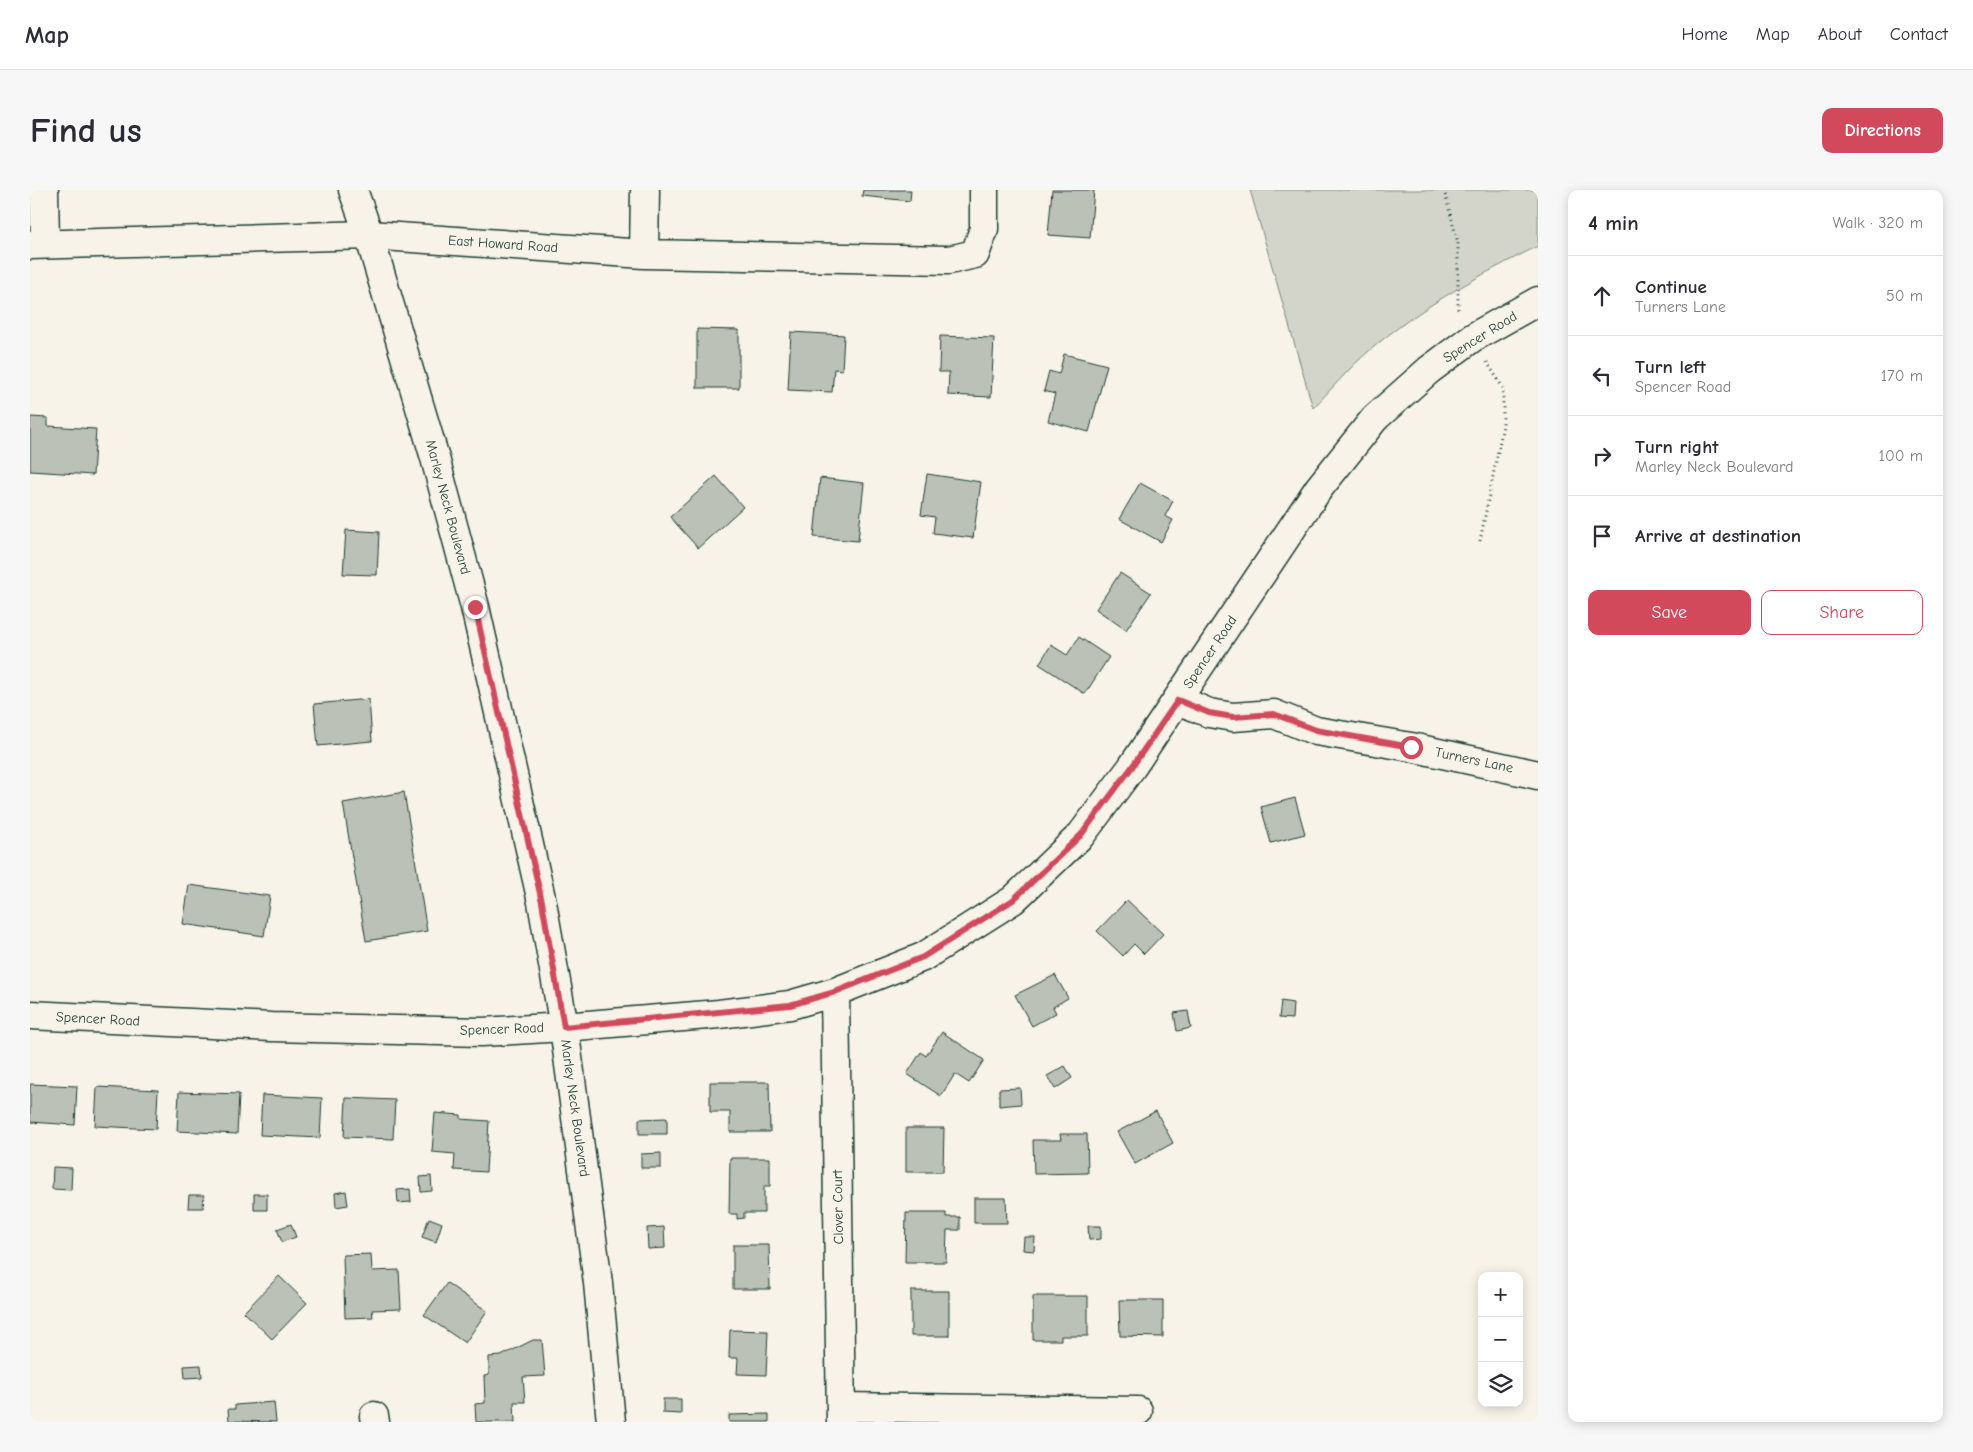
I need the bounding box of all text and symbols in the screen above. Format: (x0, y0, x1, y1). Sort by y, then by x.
text: Map (25, 21, 69, 49)
text: Home (1681, 24, 1728, 45)
text: Map (1756, 24, 1790, 45)
text: About (1818, 24, 1862, 45)
text: Contact (1890, 24, 1948, 45)
button: Directions (1822, 108, 1943, 153)
text: Find us (30, 110, 142, 151)
text: 4 min (1588, 211, 1639, 235)
text: Walk · 320 m (1832, 214, 1923, 232)
street label: East Howard Road (447, 232, 559, 256)
text: Continue (1635, 276, 1707, 298)
icon: ahead (1588, 282, 1616, 310)
text: 50 m (1886, 287, 1923, 305)
text: Turners Lane (1635, 298, 1726, 316)
street label: Spencer Road (1440, 307, 1520, 367)
text: Turn left (1635, 356, 1706, 378)
icon: left (1588, 362, 1616, 390)
text: 170 m (1881, 367, 1923, 385)
text: Spencer Road (1635, 378, 1731, 396)
text: Turn right (1635, 436, 1719, 458)
street label: Marley Neck Boulevard (422, 438, 474, 576)
icon: right (1588, 442, 1616, 470)
text: 100 m (1879, 447, 1923, 465)
text: Marley Neck Boulevard (1635, 458, 1793, 476)
icon: arrive (1588, 522, 1616, 550)
text: Arrive at destination (1635, 525, 1801, 547)
button: Save (1588, 590, 1751, 635)
button: Share (1761, 590, 1923, 635)
route end (464, 596, 487, 619)
street label: Spencer Road (1179, 612, 1241, 692)
route start (1400, 736, 1423, 759)
street label: Turners Lane (1433, 743, 1515, 777)
street label: Spencer Road (56, 1008, 140, 1030)
street label: Spencer Road (460, 1019, 544, 1039)
street label: Marley Neck Boulevard (557, 1038, 593, 1178)
street label: Clover Court (829, 1169, 847, 1244)
map controls (1478, 1272, 1523, 1407)
button: + (1478, 1272, 1523, 1317)
button: − (1478, 1317, 1523, 1362)
button: layers (1478, 1362, 1523, 1407)

